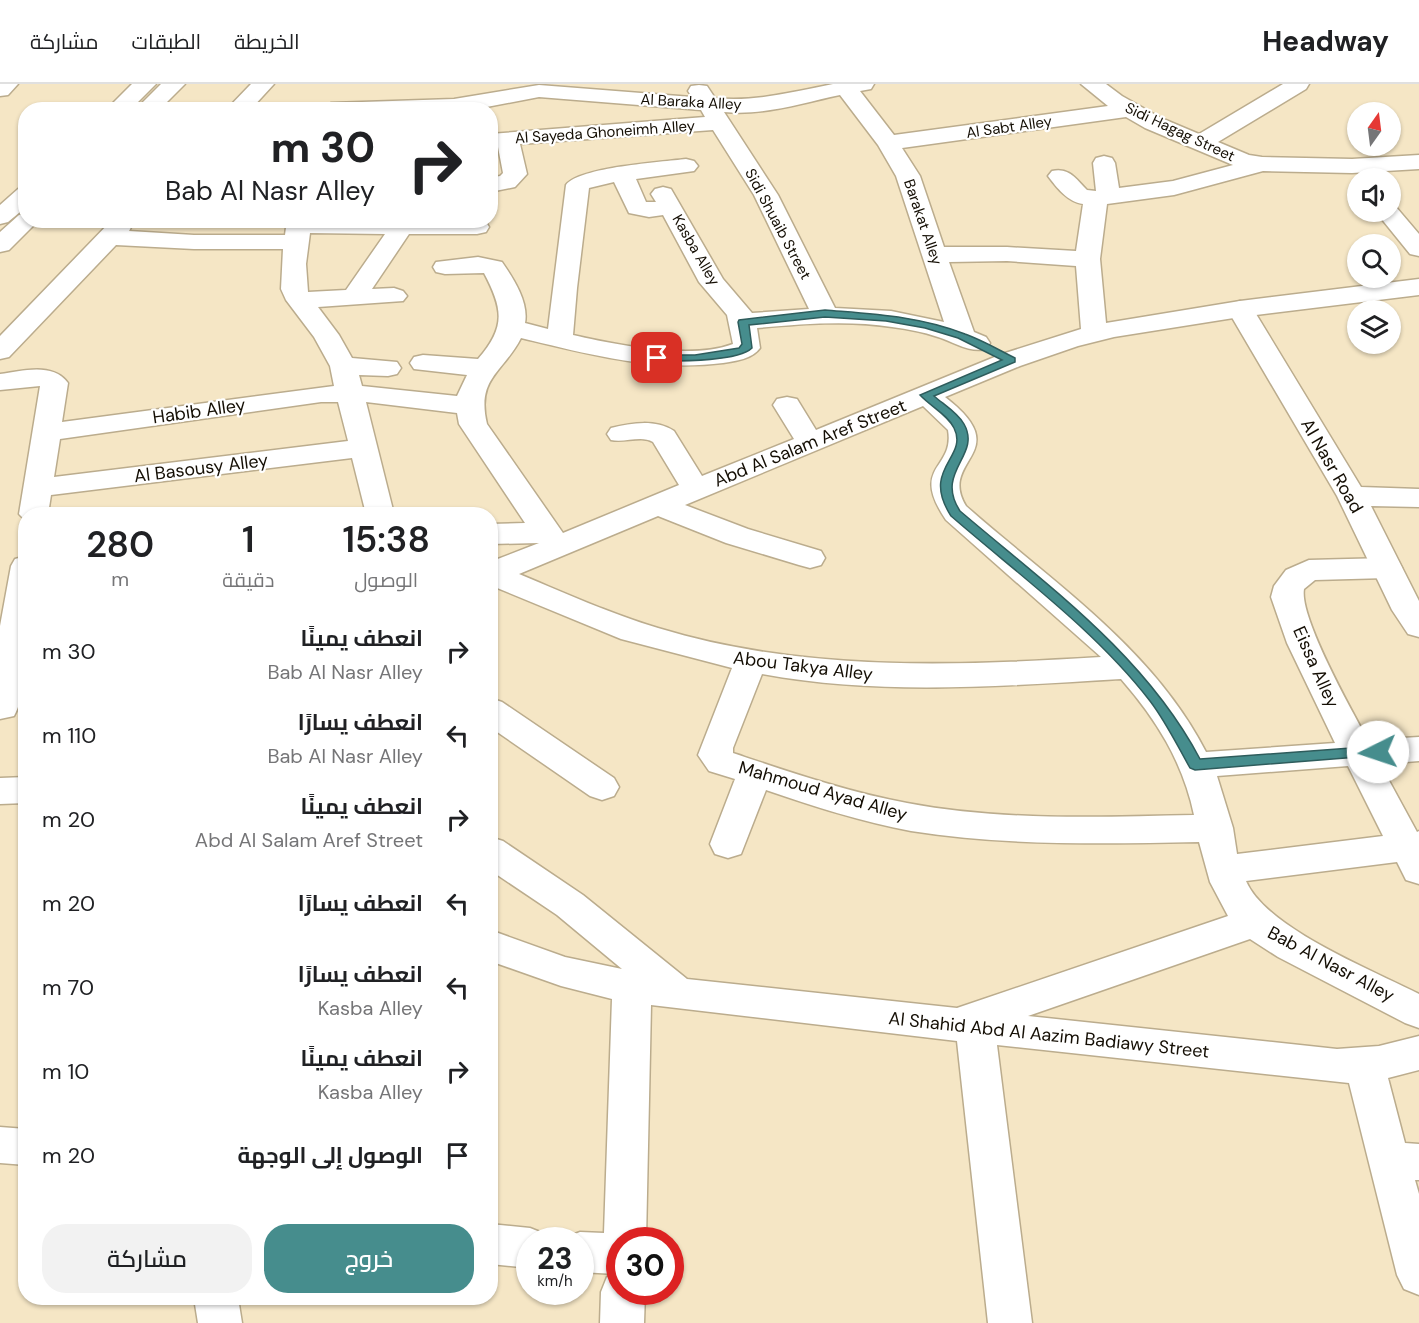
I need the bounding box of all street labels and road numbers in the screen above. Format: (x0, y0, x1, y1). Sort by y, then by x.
street label: Al Baraka Alley (640, 89, 743, 115)
street label: Sidi Hagag Street (1122, 98, 1238, 166)
street label: Al Sabt Alley (965, 111, 1054, 143)
street label: Al Sayeda Ghoneimh Alley (514, 116, 696, 148)
street label: Sidi Shuaib Street (740, 165, 816, 283)
street label: Barakat Alley (899, 176, 947, 268)
street label: Kasba Alley (668, 211, 725, 290)
street label: Habib Alley (151, 393, 247, 429)
street label: Abd Al Salam Aref Street (710, 393, 910, 493)
street label: Al Nasr Road (1295, 414, 1369, 518)
street label: Al Basousy Alley (133, 448, 269, 488)
street label: Eissa Alley (1287, 622, 1345, 712)
street label: Abou Takya Alley (732, 646, 874, 686)
street label: Mahmoud Ayad Alley (736, 755, 910, 827)
street label: Bab Al Nasr Alley (1264, 921, 1398, 1007)
street label: Al Shahid Abd Al Aazim Badiawy Street (887, 1006, 1211, 1064)

